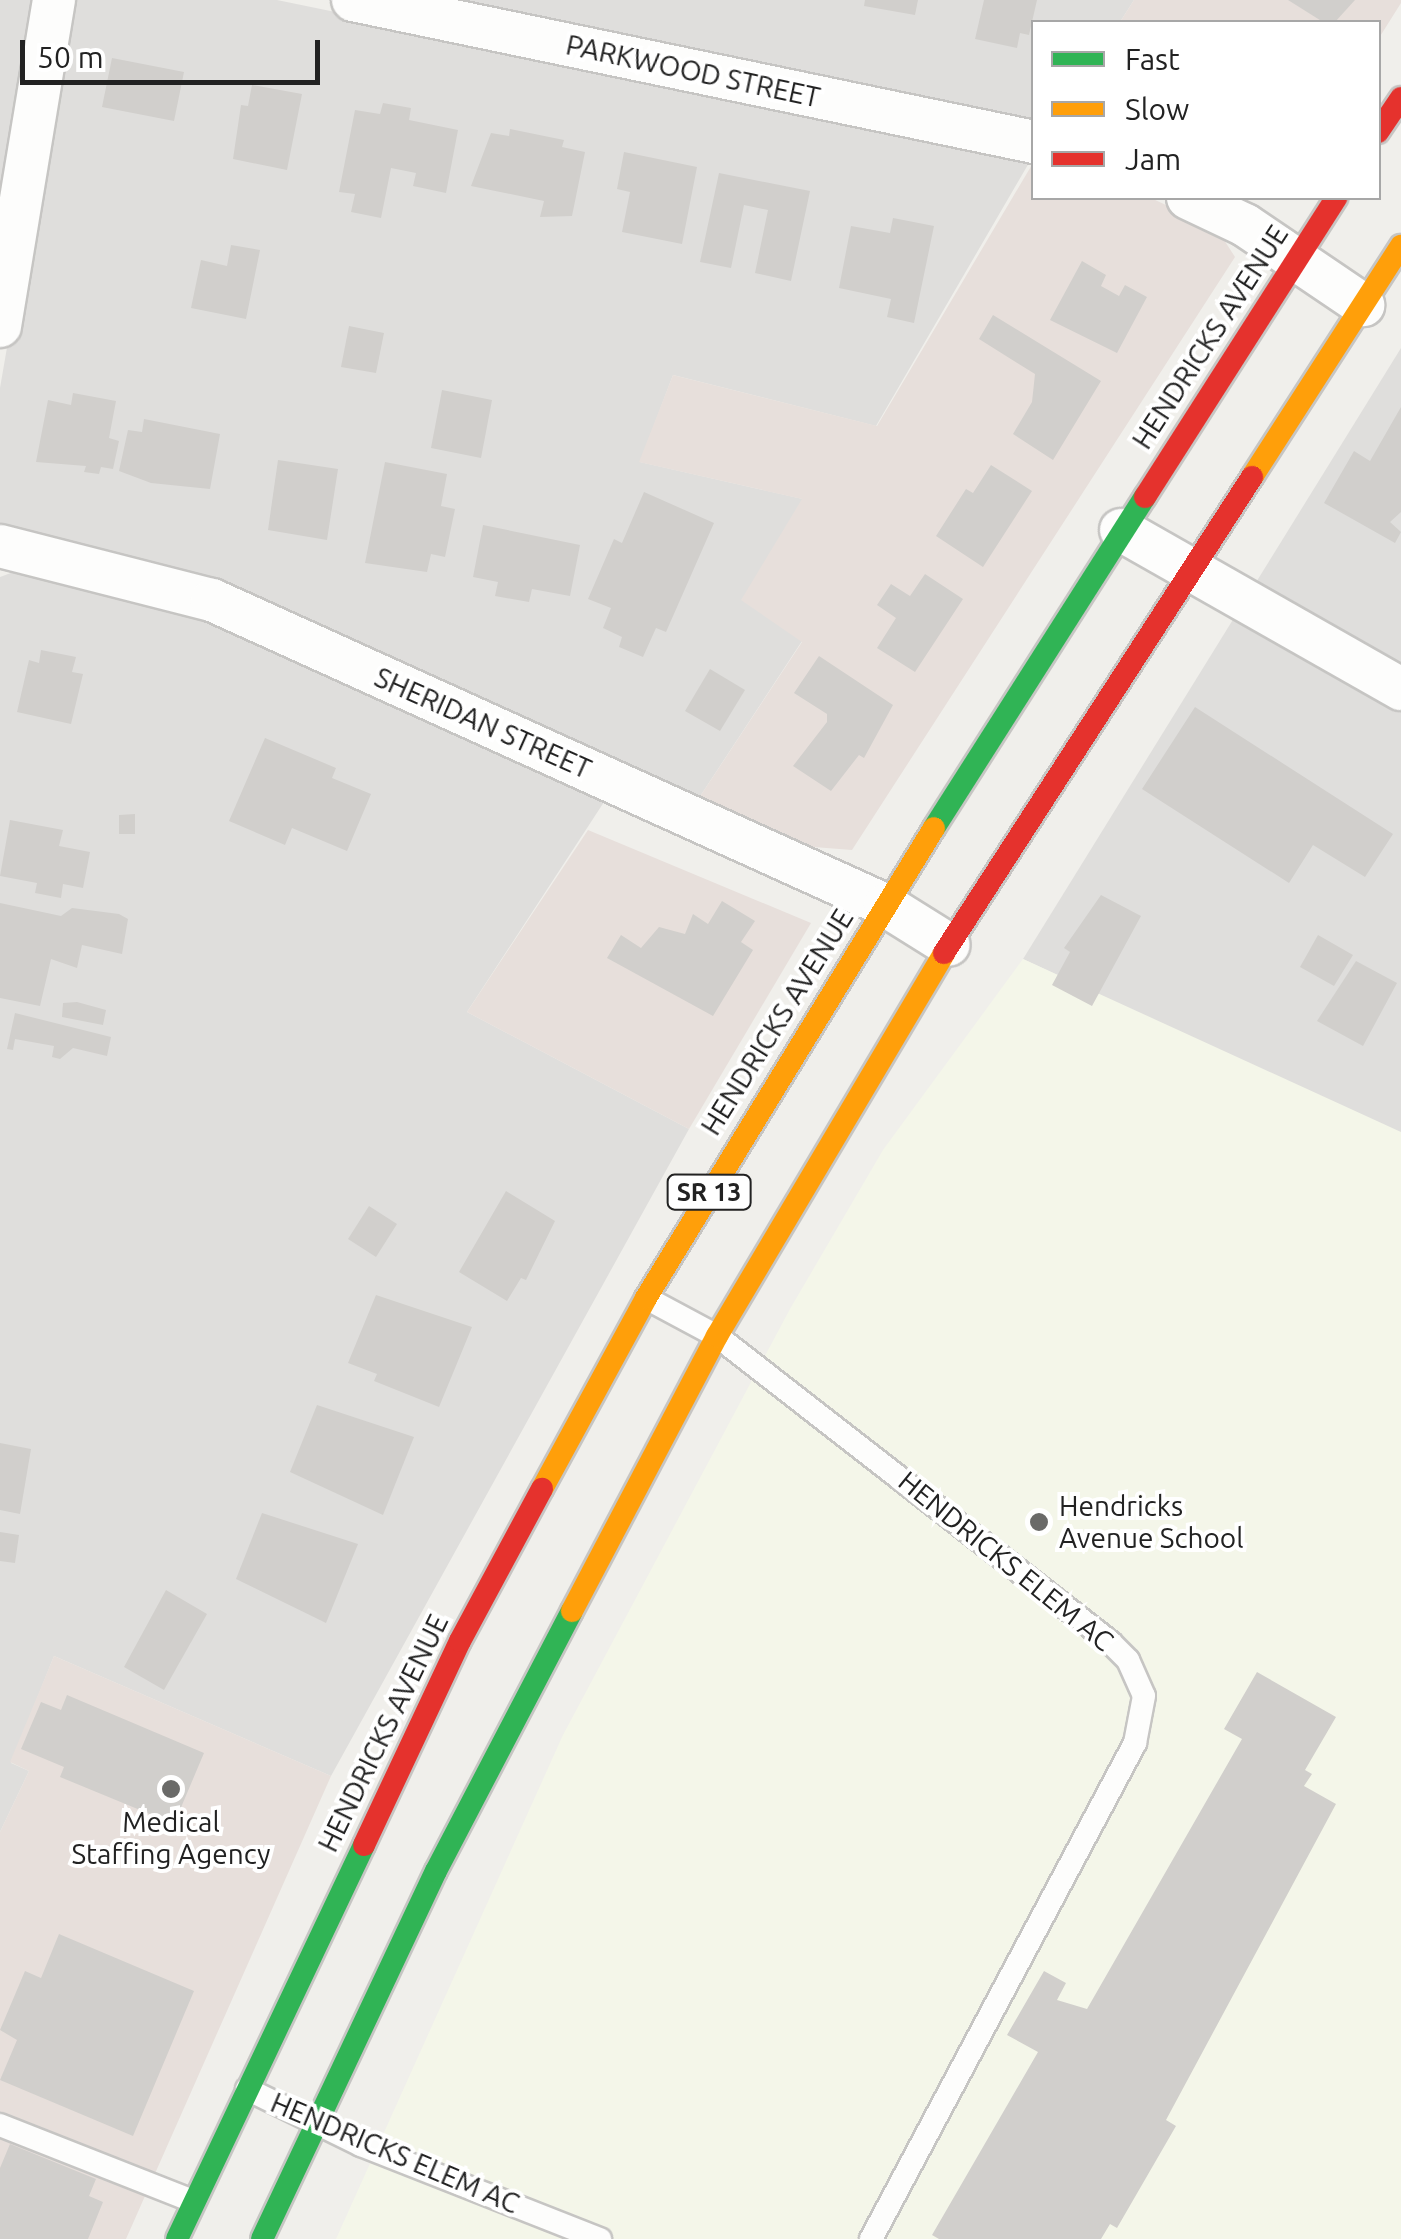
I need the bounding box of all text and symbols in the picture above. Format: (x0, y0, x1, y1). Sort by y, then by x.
scale bar (25, 20, 325, 82)
legend (1031, 20, 1381, 200)
street label: PARKWOOD STREET (563, 28, 823, 114)
text: 50 m (37, 40, 104, 74)
text: Fast (1125, 42, 1180, 76)
text: Slow (1125, 92, 1189, 126)
text: Jam (1125, 142, 1181, 176)
street label: HENDRICKS AVENUE (1125, 219, 1295, 455)
street label: SHERIDAN STREET (370, 660, 596, 786)
street label: HENDRICKS AVENUE (694, 903, 860, 1141)
road number: SR 13 (666, 1172, 752, 1212)
street label: HENDRICKS ELEM AC (892, 1464, 1120, 1658)
place label: Hendricks Avenue School (1059, 1489, 1244, 1555)
marker: Hendricks Avenue School (1028, 1511, 1050, 1533)
street label: HENDRICKS AVENUE (311, 1609, 455, 1857)
marker: Medical Staffing Agency (160, 1778, 182, 1800)
place label: Medical Staffing Agency (71, 1805, 271, 1871)
street label: HENDRICKS ELEM AC (266, 2085, 524, 2221)

